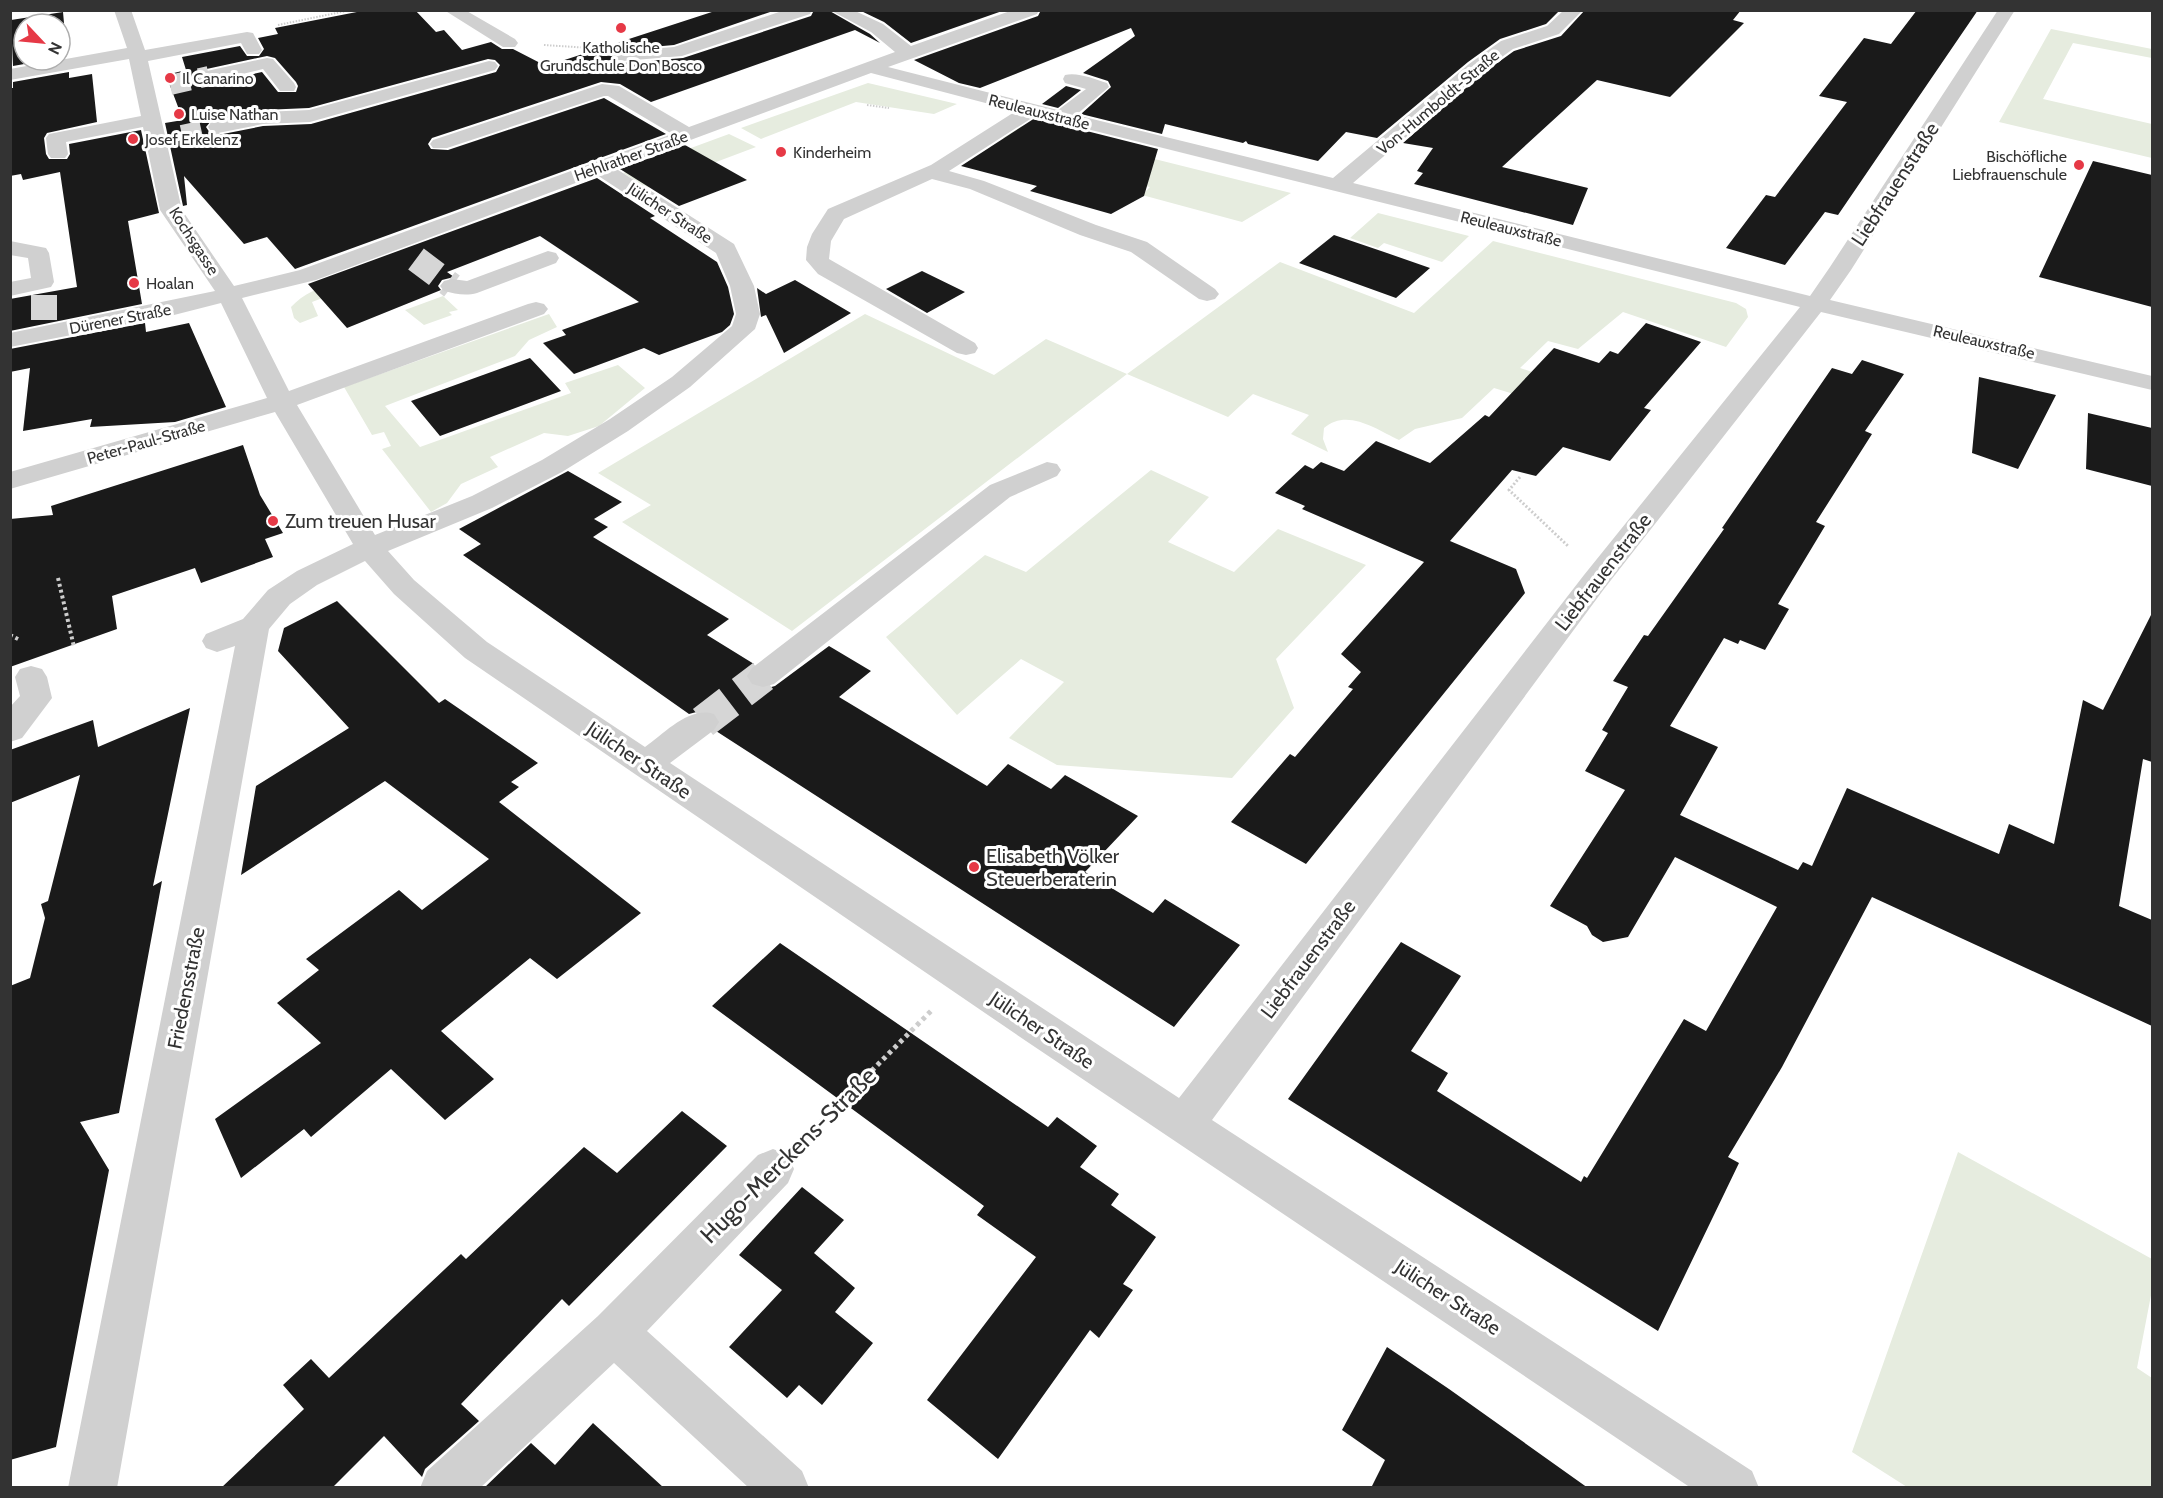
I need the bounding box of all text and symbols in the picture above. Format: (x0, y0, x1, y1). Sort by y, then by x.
north arrow (12, 12, 72, 72)
marker: Katholische Grundschule Don Bosco (614, 21, 628, 35)
place label: Katholische Grundschule Don Bosco (540, 38, 702, 75)
text: N (44, 39, 66, 58)
street label: Von-Humboldt-Straße (1373, 45, 1503, 159)
place label: Il Canarino (182, 69, 254, 88)
marker: Il Canarino (163, 71, 177, 85)
street label: Reuleauxstraße (987, 90, 1091, 134)
place label: Luise Nathan (191, 105, 278, 124)
marker: Luise Nathan (172, 107, 186, 121)
street label: Liebfrauenstraße (1846, 118, 1944, 250)
street label: Hehlrather Straße (572, 127, 690, 185)
place label: Josef Erkelenz (144, 130, 239, 149)
marker: Josef Erkelenz (126, 132, 140, 146)
place label: Kinderheim (793, 143, 871, 162)
marker: Kinderheim (774, 145, 788, 159)
place label: Bischöfliche Liebfrauenschule (1952, 147, 2067, 184)
marker: Bischöfliche Liebfrauenschule (2072, 158, 2086, 172)
street label: Jülicher Straße (623, 178, 716, 247)
street label: Kochsgasse (165, 204, 223, 278)
street label: Reuleauxstraße (1459, 207, 1563, 251)
place label: Hoalan (146, 274, 194, 293)
marker: Hoalan (127, 276, 141, 290)
street label: Dürener Straße (68, 300, 172, 338)
street label: Reuleauxstraße (1931, 321, 2037, 363)
street label: Peter-Paul-Straße (85, 416, 207, 468)
place label: Zum treuen Husar (285, 509, 437, 533)
street label: Liebfrauenstraße (1550, 509, 1656, 635)
marker: Zum treuen Husar (266, 514, 280, 528)
street label: Jülicher Straße (581, 716, 696, 804)
place label: Elisabeth Völker Steuerberaterin (986, 844, 1120, 891)
marker: Elisabeth Völker Steuerberaterin (967, 860, 981, 874)
street label: Liebfrauenstraße (1256, 895, 1360, 1023)
street label: Friedensstraße (162, 925, 210, 1051)
street label: Jülicher Straße (984, 986, 1099, 1074)
street label: Hugo-Merckens-Straße (694, 1061, 882, 1249)
street label: Jülicher Straße (1390, 1253, 1505, 1340)

